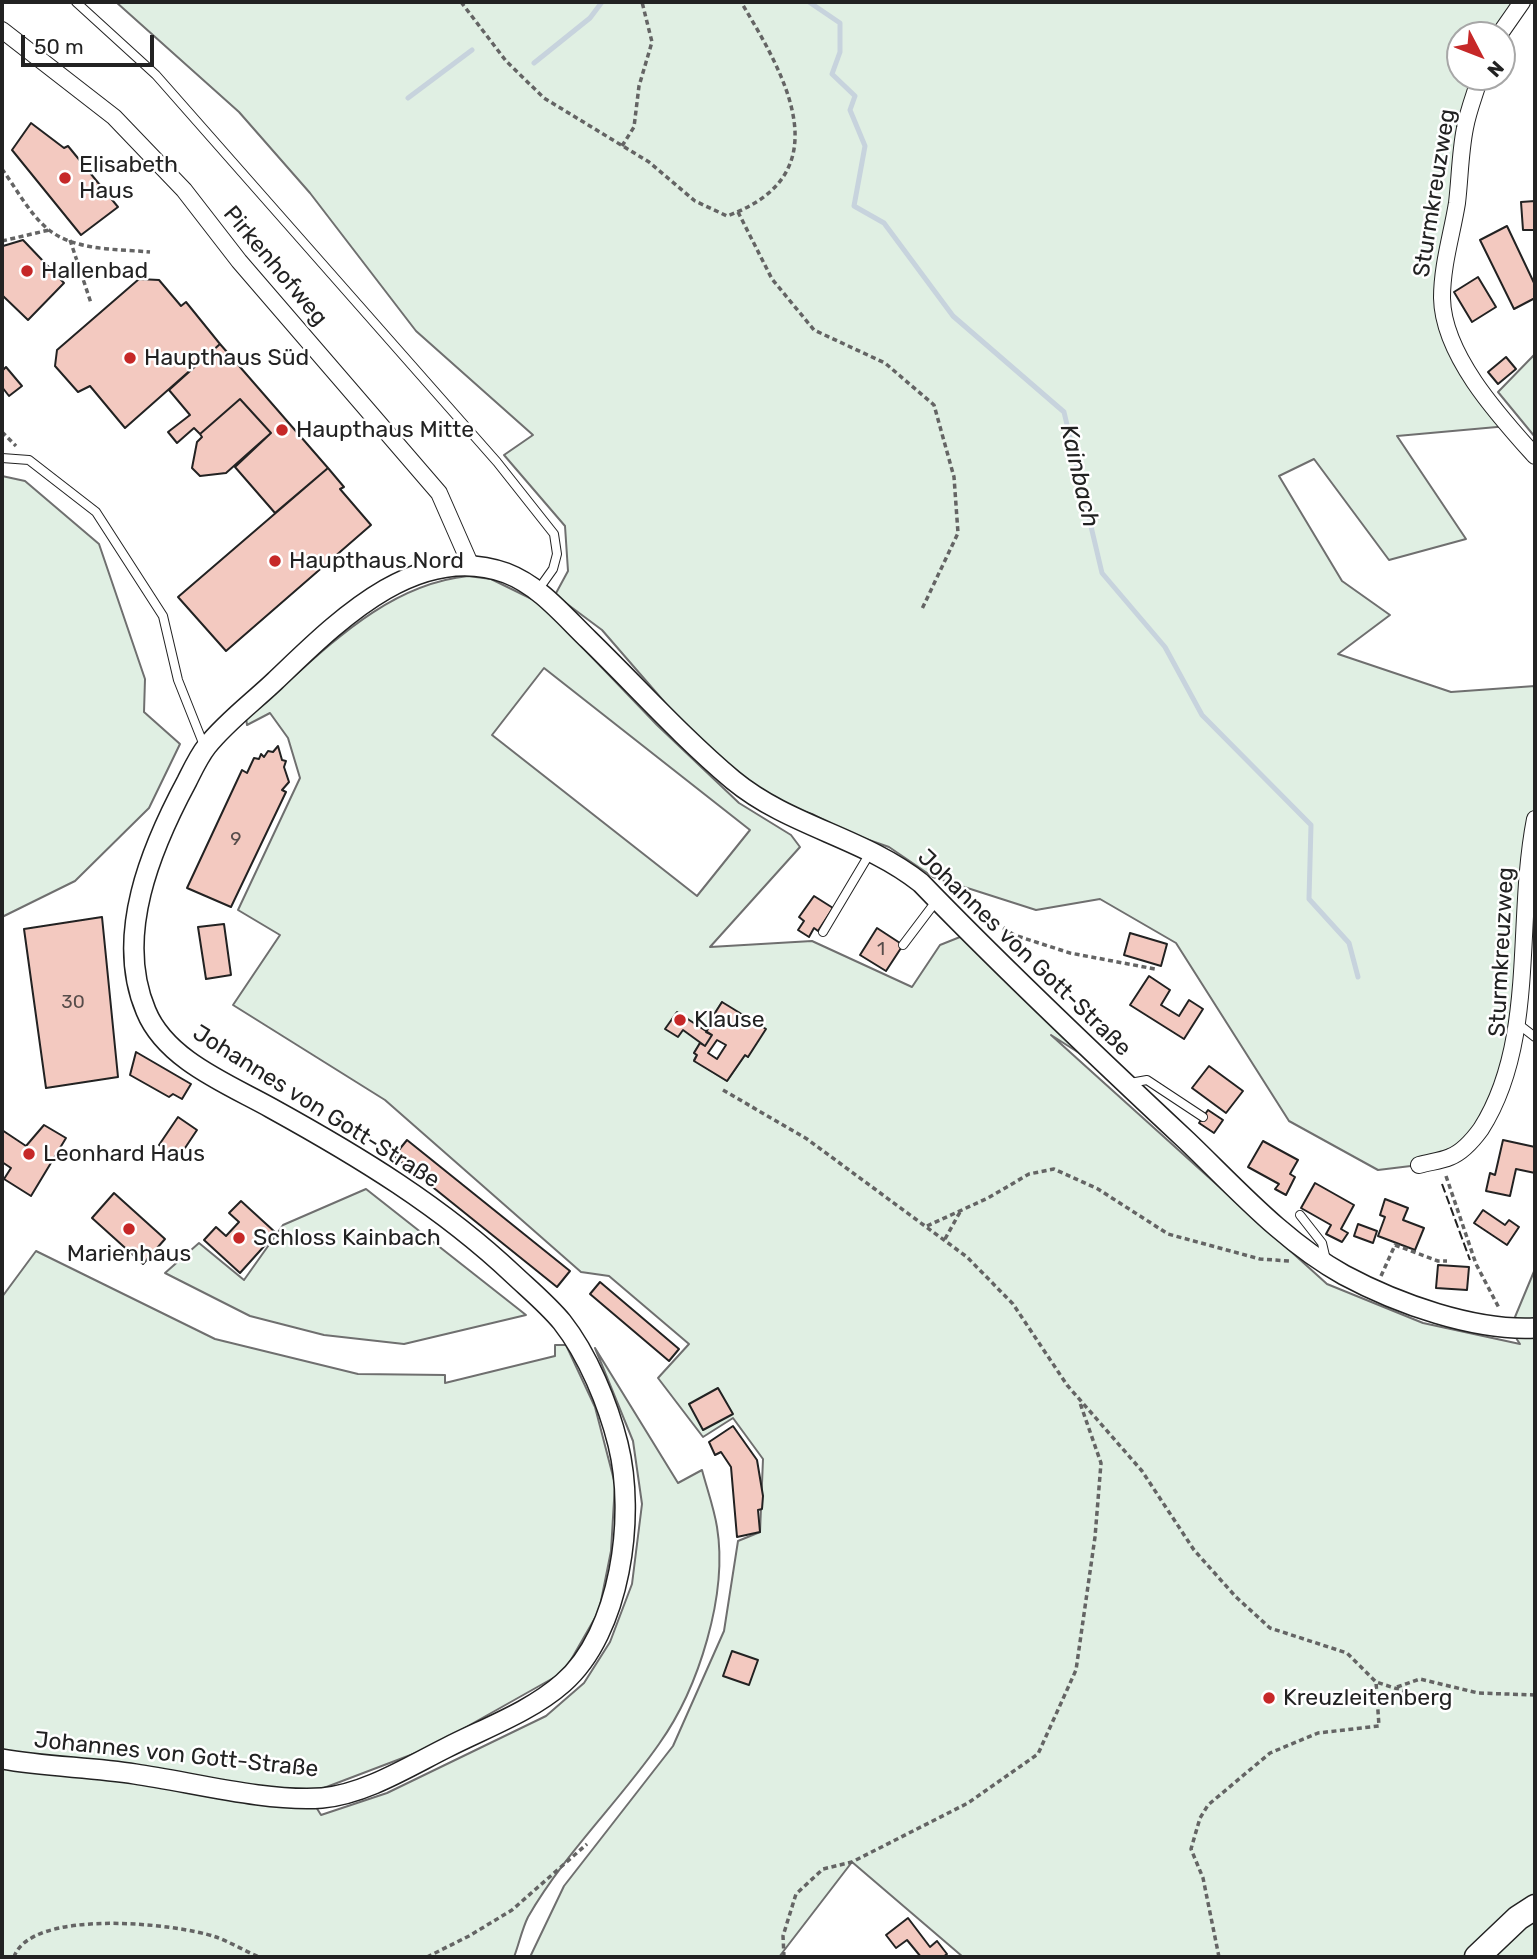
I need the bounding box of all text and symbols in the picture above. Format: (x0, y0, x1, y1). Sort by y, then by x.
scale bar (24, 21, 158, 65)
north arrow (1446, 21, 1516, 91)
text: 50 m (34, 34, 84, 59)
text: N (1482, 56, 1509, 82)
street label: Sturmkreuzweg (1408, 107, 1462, 279)
place label: Elisabeth Haus (79, 151, 178, 205)
marker: Elisabeth Haus (57, 170, 73, 186)
street label: Pirkenhofweg (217, 200, 333, 332)
place label: Hallenbad (41, 257, 148, 285)
marker: Hallenbad (19, 263, 35, 279)
place label: Haupthaus Süd (144, 344, 309, 372)
marker: Haupthaus Süd (122, 350, 138, 366)
place label: Haupthaus Mitte (296, 416, 474, 444)
marker: Haupthaus Mitte (274, 422, 290, 438)
water label: Kainbach (1053, 422, 1105, 530)
place label: Haupthaus Nord (289, 547, 464, 575)
marker: Haupthaus Nord (267, 553, 283, 569)
house number: 9 (230, 829, 242, 851)
street label: Johannes von Gott-Straße (912, 844, 1136, 1062)
street label: Sturmkreuzweg (1484, 866, 1520, 1038)
house number: 1 (877, 939, 885, 961)
house number: 30 (61, 992, 85, 1014)
place label: Klause (694, 1006, 765, 1034)
marker: Klause (672, 1012, 688, 1028)
street label: Johannes von Gott-Straße (187, 1020, 445, 1194)
place label: Leonhard Haus (43, 1140, 205, 1168)
marker: Leonhard Haus (21, 1146, 37, 1162)
marker: Marienhaus (121, 1221, 137, 1237)
place label: Schloss Kainbach (253, 1224, 441, 1252)
marker: Schloss Kainbach (231, 1230, 247, 1246)
place label: Marienhaus (67, 1240, 191, 1268)
place label: Kreuzleitenberg (1283, 1684, 1452, 1712)
marker: Kreuzleitenberg (1261, 1690, 1277, 1706)
street label: Johannes von Gott-Straße (32, 1726, 320, 1784)

